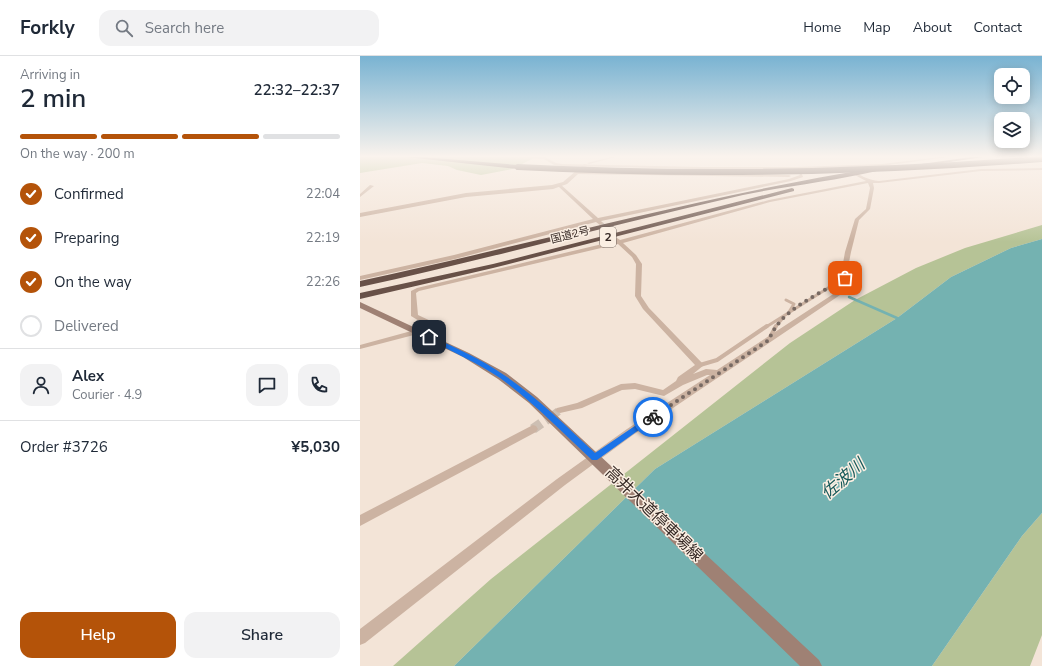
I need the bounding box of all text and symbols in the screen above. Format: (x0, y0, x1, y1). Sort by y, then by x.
search box (99, 10, 379, 46)
text: Forkly (20, 15, 75, 41)
icon: search (113, 17, 135, 39)
text: Search here (145, 18, 224, 38)
text: Home (803, 18, 841, 37)
text: Map (863, 18, 891, 37)
text: About (913, 18, 952, 37)
text: Contact (974, 18, 1022, 37)
text: Arriving in (20, 66, 80, 84)
map controls (994, 68, 1030, 148)
button: locate (994, 68, 1030, 104)
text: 22:32–22:37 (253, 80, 340, 100)
text: 2 min (20, 81, 86, 116)
button: layers (994, 112, 1030, 148)
text: On the way · 200 m (20, 145, 135, 163)
icon: check (20, 183, 42, 205)
text: Confirmed (54, 184, 124, 204)
text: 22:04 (306, 185, 340, 203)
street label: 国道2号 (549, 223, 591, 247)
icon: check (20, 227, 42, 249)
road number: 2 (600, 227, 616, 247)
text: Preparing (54, 228, 119, 248)
text: 22:19 (306, 229, 340, 247)
pin (828, 261, 862, 295)
icon: bag (834, 267, 856, 289)
icon: check (20, 271, 42, 293)
text: On the way (54, 272, 132, 292)
text: 22:26 (306, 273, 340, 291)
text: Delivered (54, 316, 119, 336)
pin (412, 320, 446, 354)
icon: home (418, 326, 440, 348)
button: person (20, 364, 62, 406)
button: chat (246, 364, 288, 406)
button: phone (298, 364, 340, 406)
text: Alex (72, 366, 104, 386)
text: Courier · 4.9 (72, 386, 142, 404)
courier (633, 397, 673, 437)
icon: bike (642, 406, 664, 428)
text: Order #3726 (20, 437, 108, 457)
text: ¥5,030 (291, 437, 340, 457)
water label: 佐波川 (816, 452, 871, 504)
street label: 高井大道停車場線 (600, 462, 708, 566)
button: Help (20, 612, 176, 658)
button: Share (184, 612, 340, 658)

